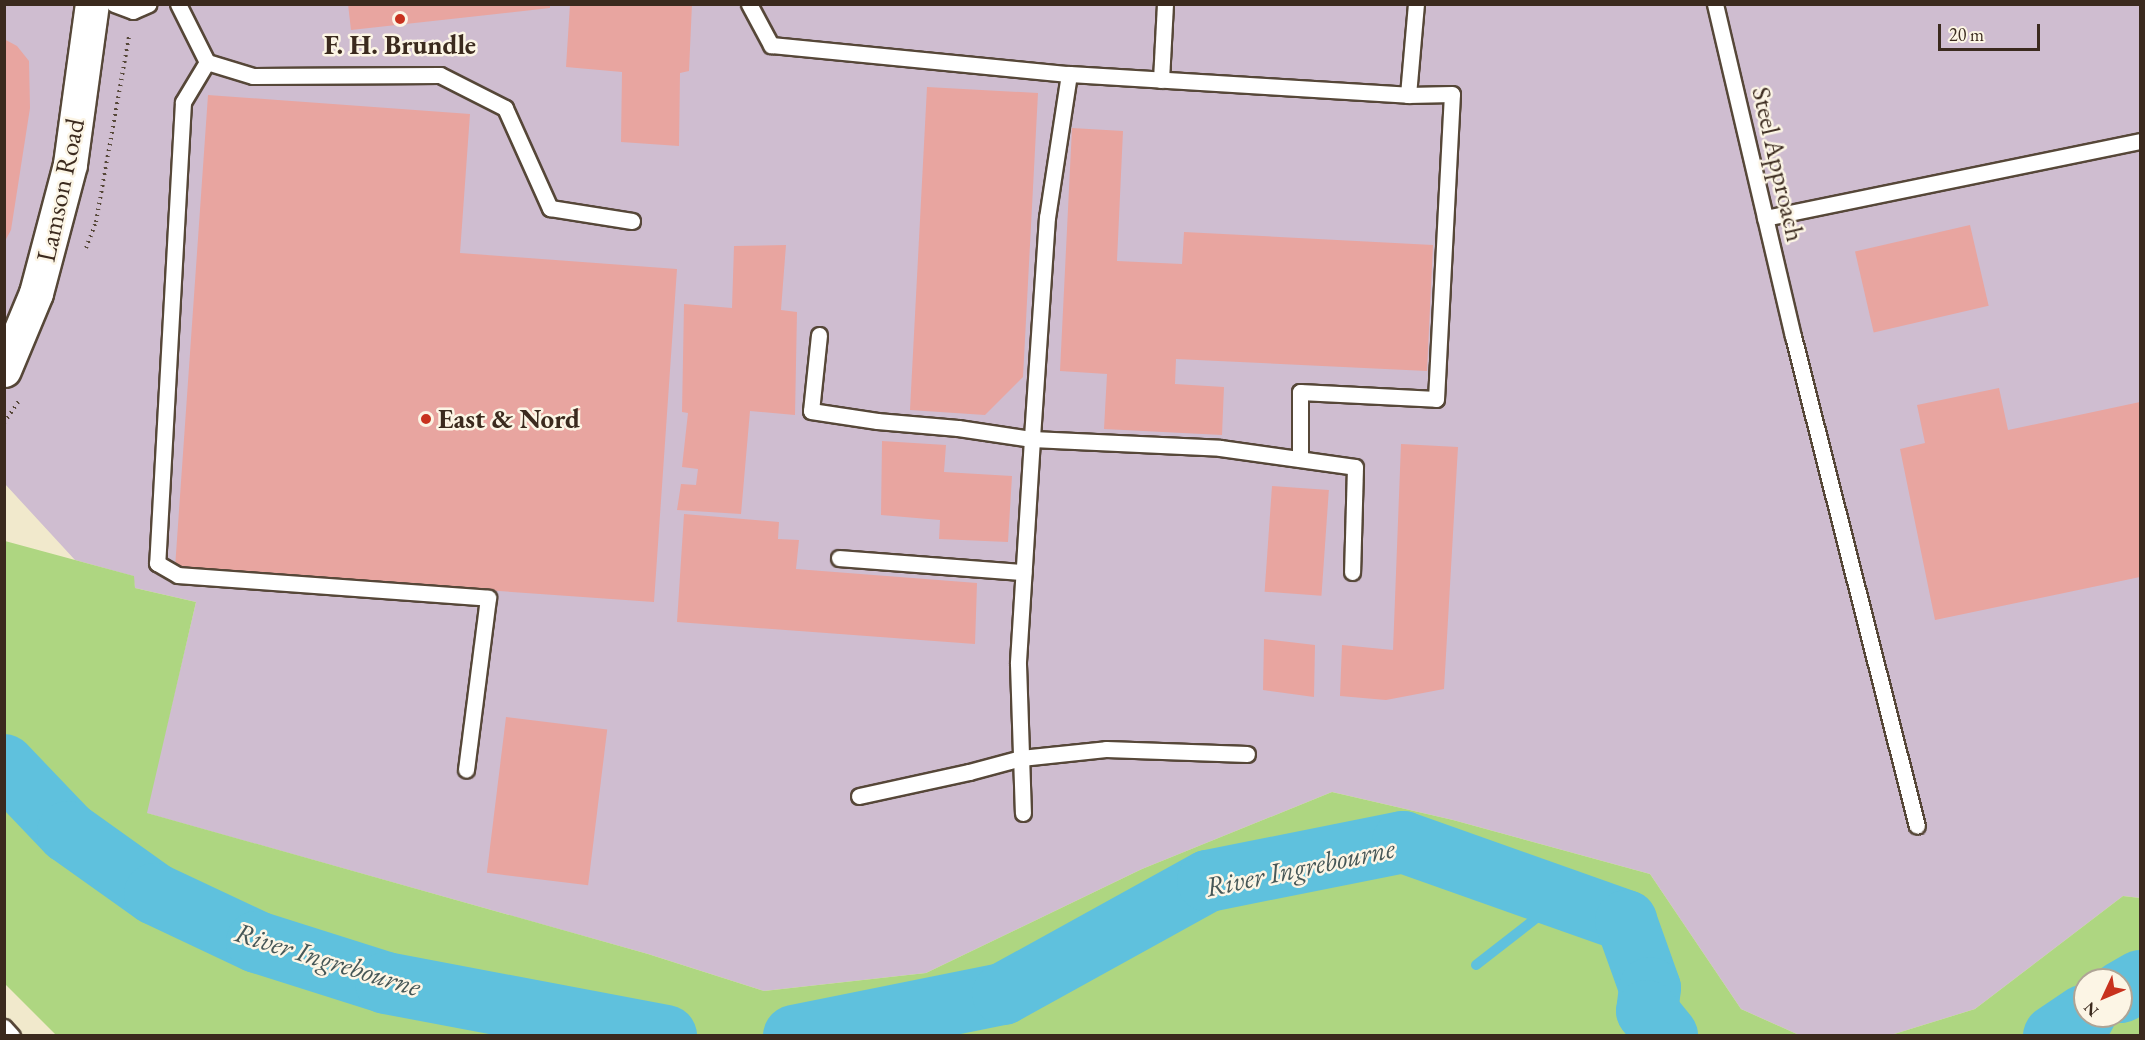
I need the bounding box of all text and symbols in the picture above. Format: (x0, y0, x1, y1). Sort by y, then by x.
marker: F. H. Brundle (393, 12, 407, 26)
scale bar (1941, 12, 2043, 50)
text: 20 m (1949, 23, 1984, 46)
place label: F. H. Brundle (324, 29, 476, 61)
street label: Steel Approach (1745, 83, 1813, 245)
street label: Lamson Road (29, 115, 91, 265)
place label: East & Nord (438, 403, 580, 435)
marker: East & Nord (419, 412, 433, 426)
water label: River Ingrebourne (1202, 831, 1398, 903)
water label: River Ingrebourne (231, 915, 425, 1003)
north arrow (2073, 968, 2133, 1028)
text: N (2079, 998, 2103, 1021)

